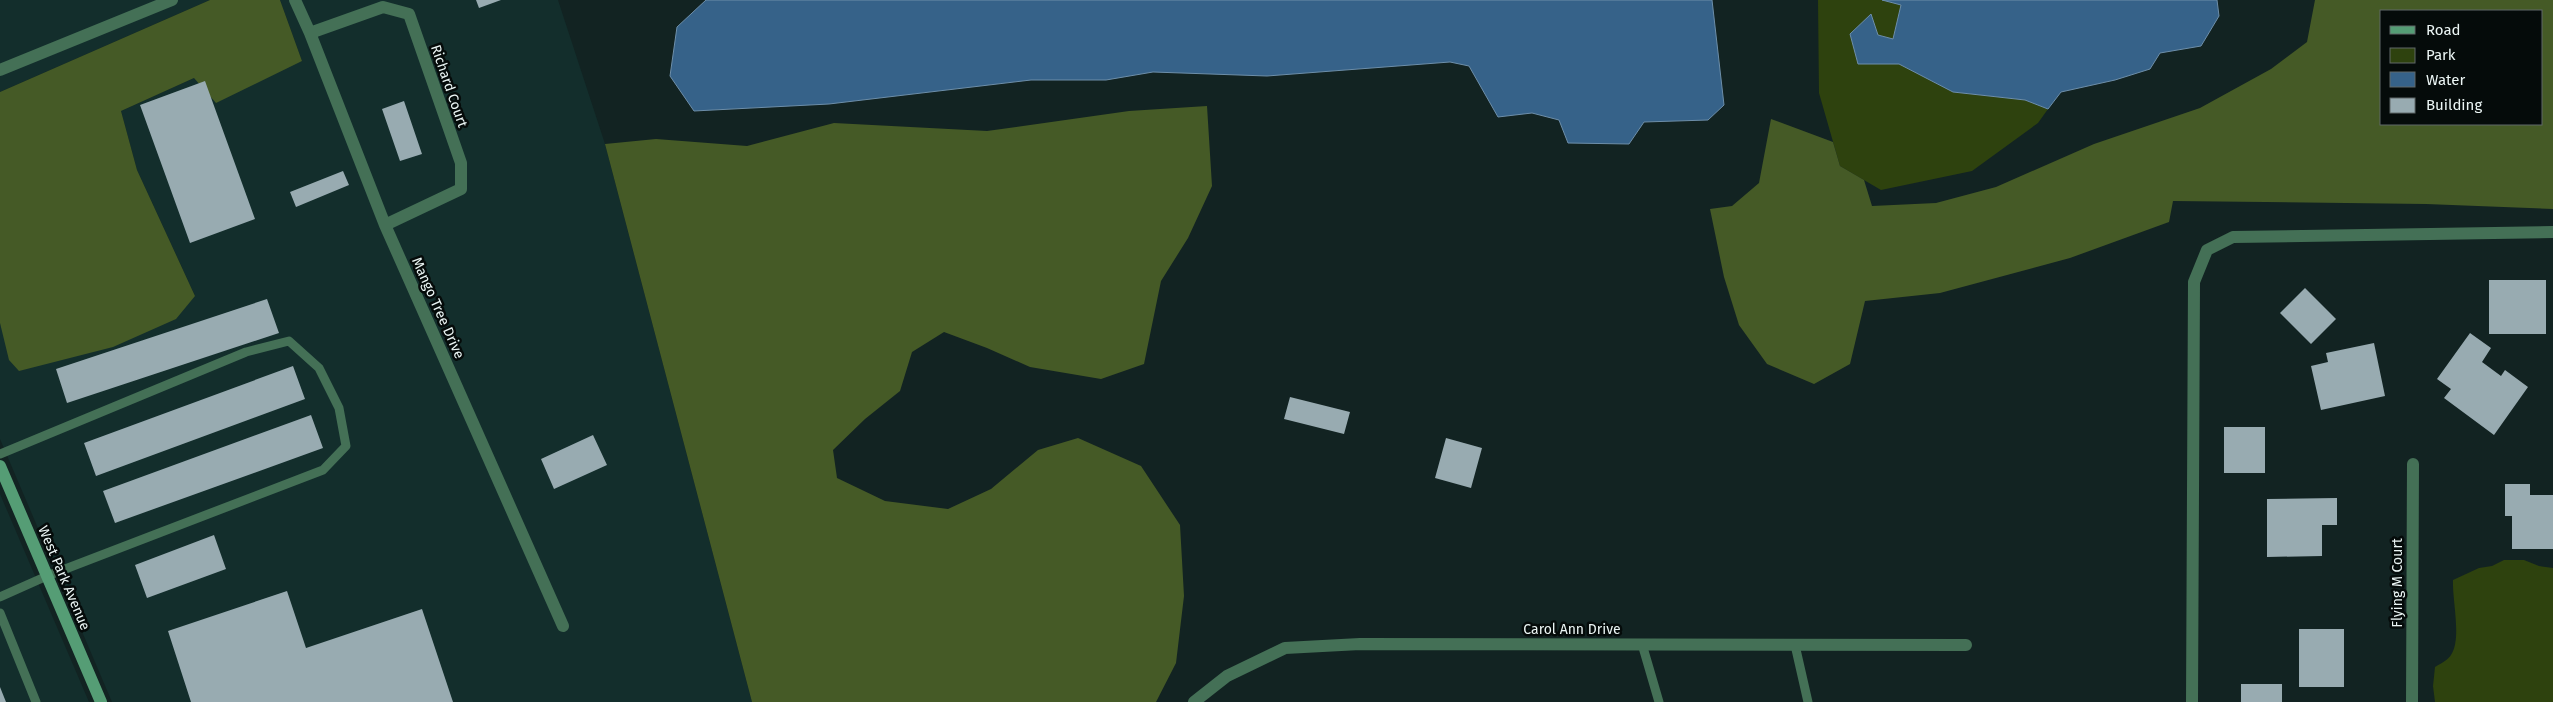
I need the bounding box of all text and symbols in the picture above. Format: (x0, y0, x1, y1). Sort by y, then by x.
legend (2380, 10, 2543, 125)
text: Road (2426, 21, 2461, 39)
street label: Richard Court (427, 42, 471, 130)
text: Park (2426, 46, 2456, 64)
text: Water (2426, 71, 2465, 89)
text: Building (2426, 96, 2482, 114)
street label: Mango Tree Drive (408, 255, 468, 361)
street label: West Park Avenue (34, 523, 94, 633)
street label: Flying M Court (2389, 537, 2406, 628)
street label: Carol Ann Drive (1523, 621, 1621, 638)

